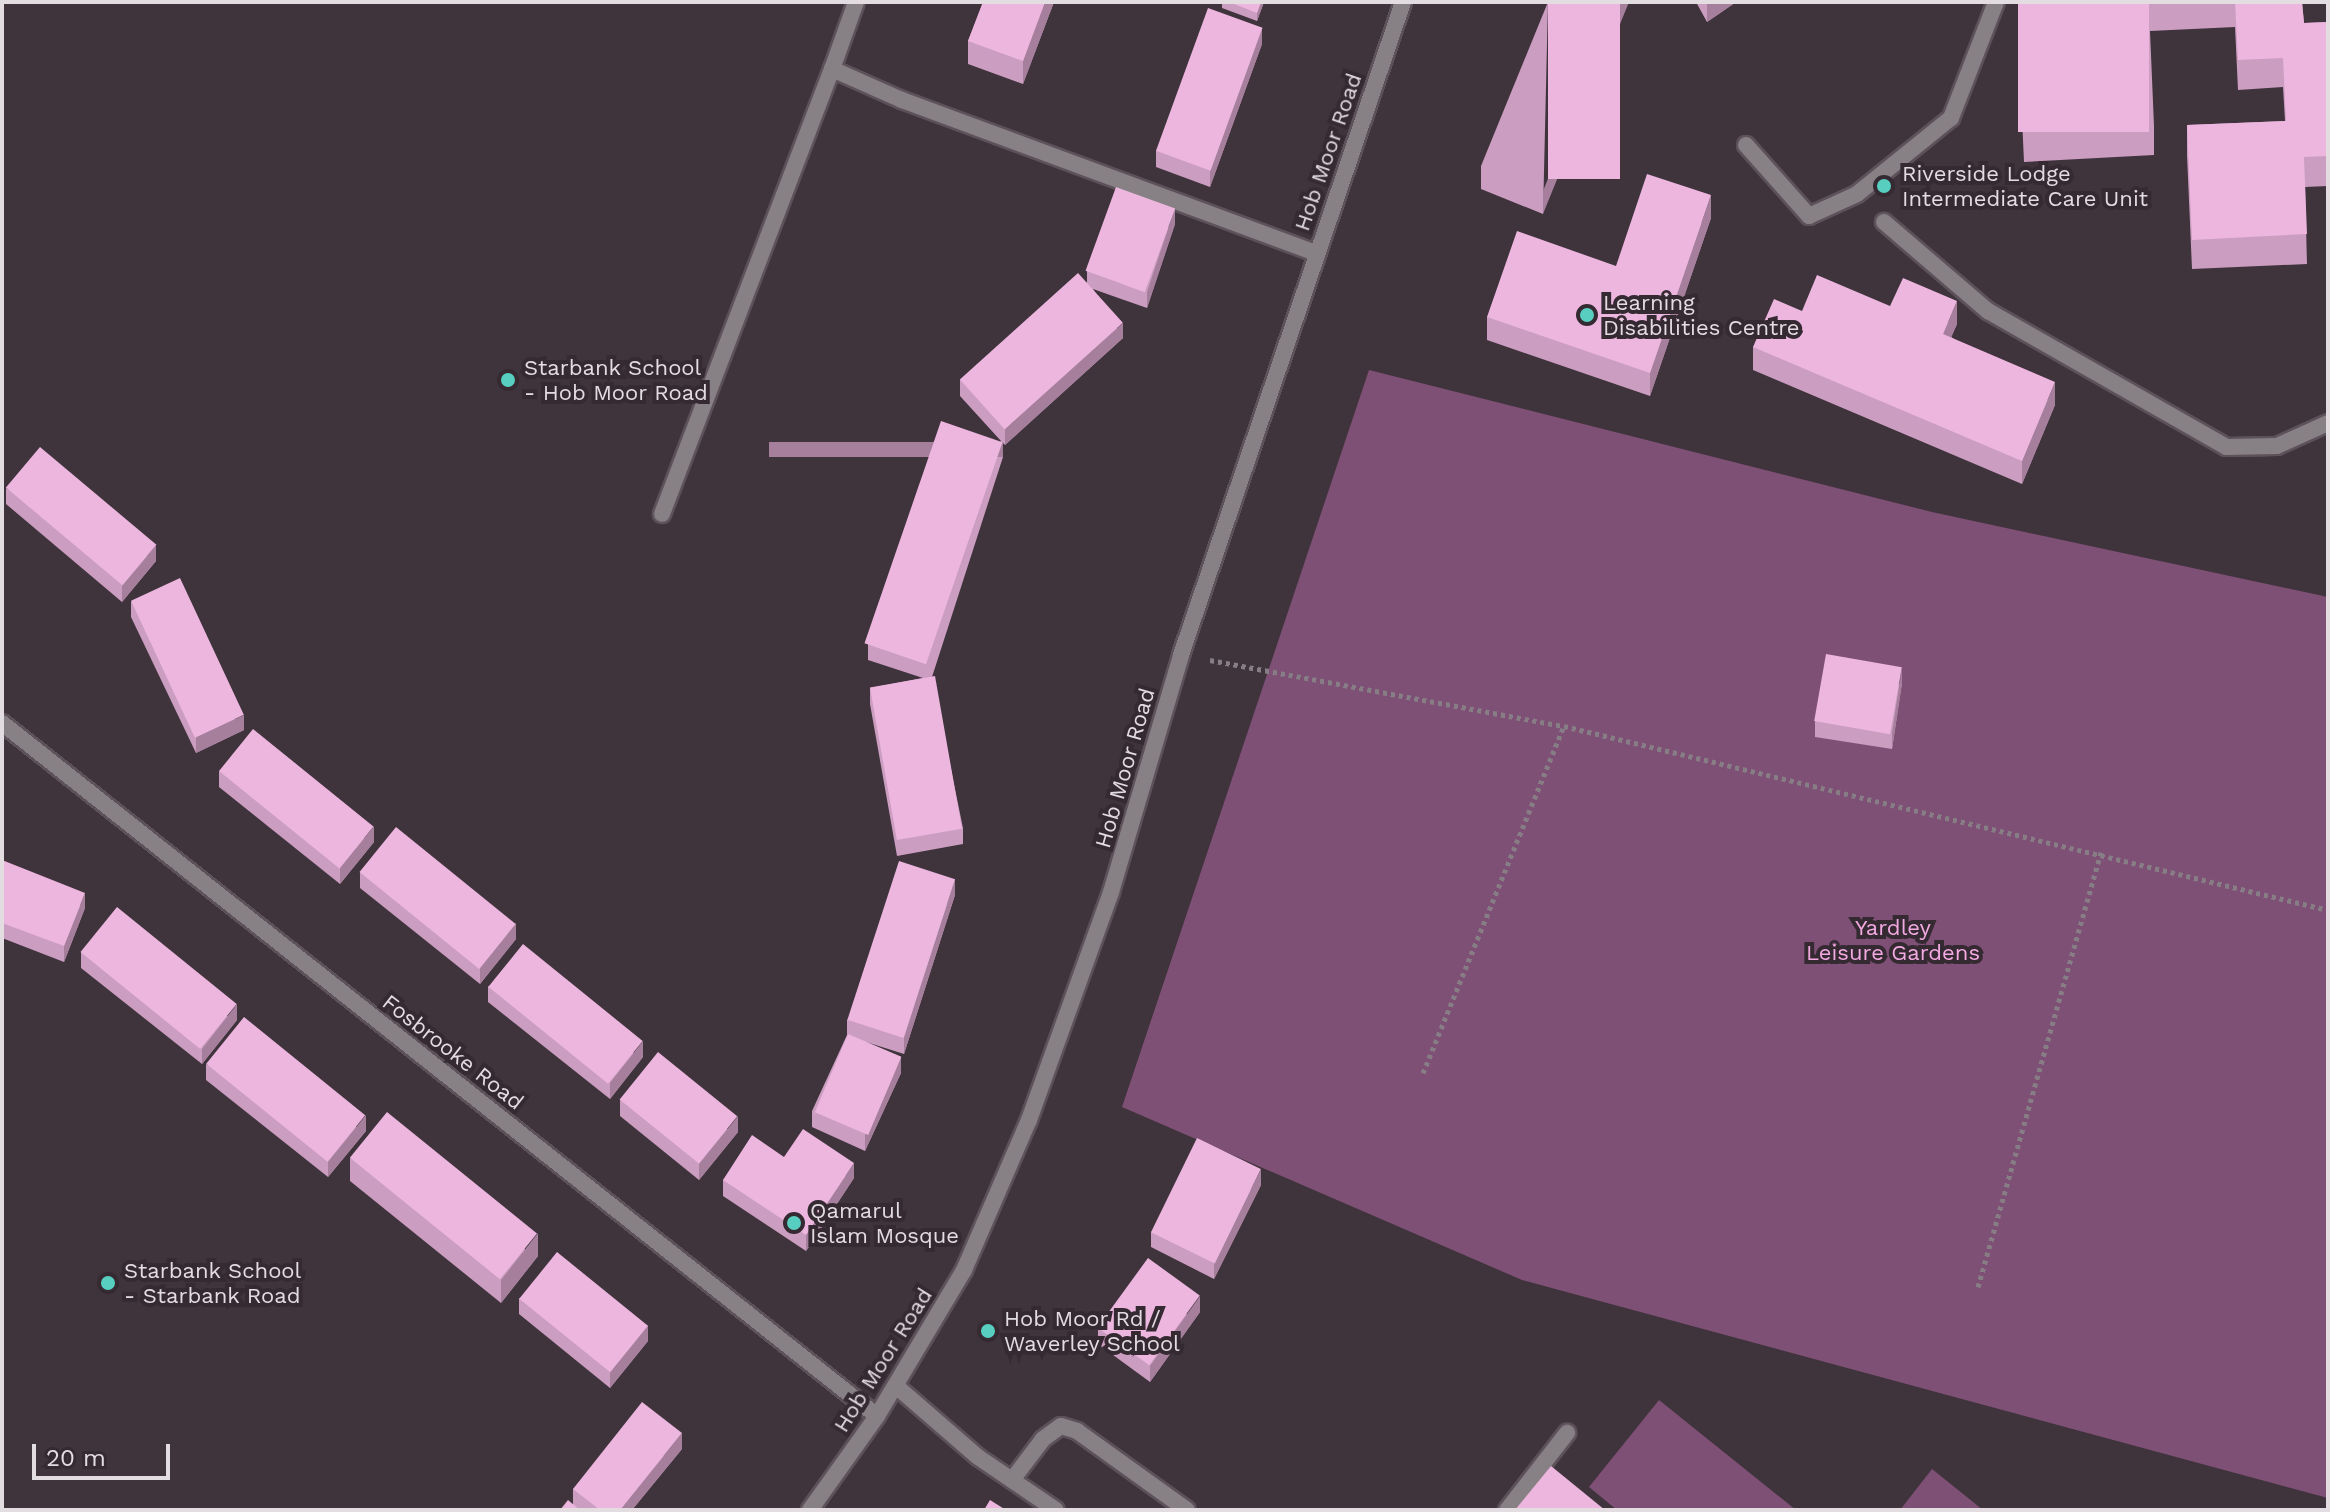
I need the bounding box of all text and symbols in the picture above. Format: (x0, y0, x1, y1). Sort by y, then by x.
street label: Hob Moor Road (1289, 69, 1367, 235)
place label: Riverside Lodge Intermediate Care Unit (1902, 160, 2148, 212)
marker: Riverside Lodge Intermediate Care Unit (1873, 175, 1895, 197)
place label: Learning Disabilities Centre (1603, 289, 1800, 340)
marker: Learning Disabilities Centre (1578, 306, 1596, 324)
place label: Starbank School - Hob Moor Road (524, 354, 708, 406)
marker: Starbank School - Hob Moor Road (499, 371, 517, 389)
street label: Hob Moor Road (1089, 685, 1161, 851)
park label: Yardley Leisure Gardens (1806, 914, 1980, 966)
street label: Fosbrooke Road (377, 989, 529, 1115)
place label: Qamarul Islam Mosque (810, 1197, 959, 1248)
marker: Qamarul Islam Mosque (785, 1214, 803, 1232)
place label: Starbank School - Starbank Road (124, 1257, 302, 1308)
marker: Starbank School - Starbank Road (99, 1274, 117, 1292)
street label: Hob Moor Road (828, 1283, 938, 1437)
place label: Hob Moor Rd / Waverley School (1004, 1305, 1180, 1356)
marker: Hob Moor Rd / Waverley School (979, 1322, 997, 1340)
scale bar (36, 1428, 174, 1478)
text: 20 m (46, 1444, 106, 1472)

